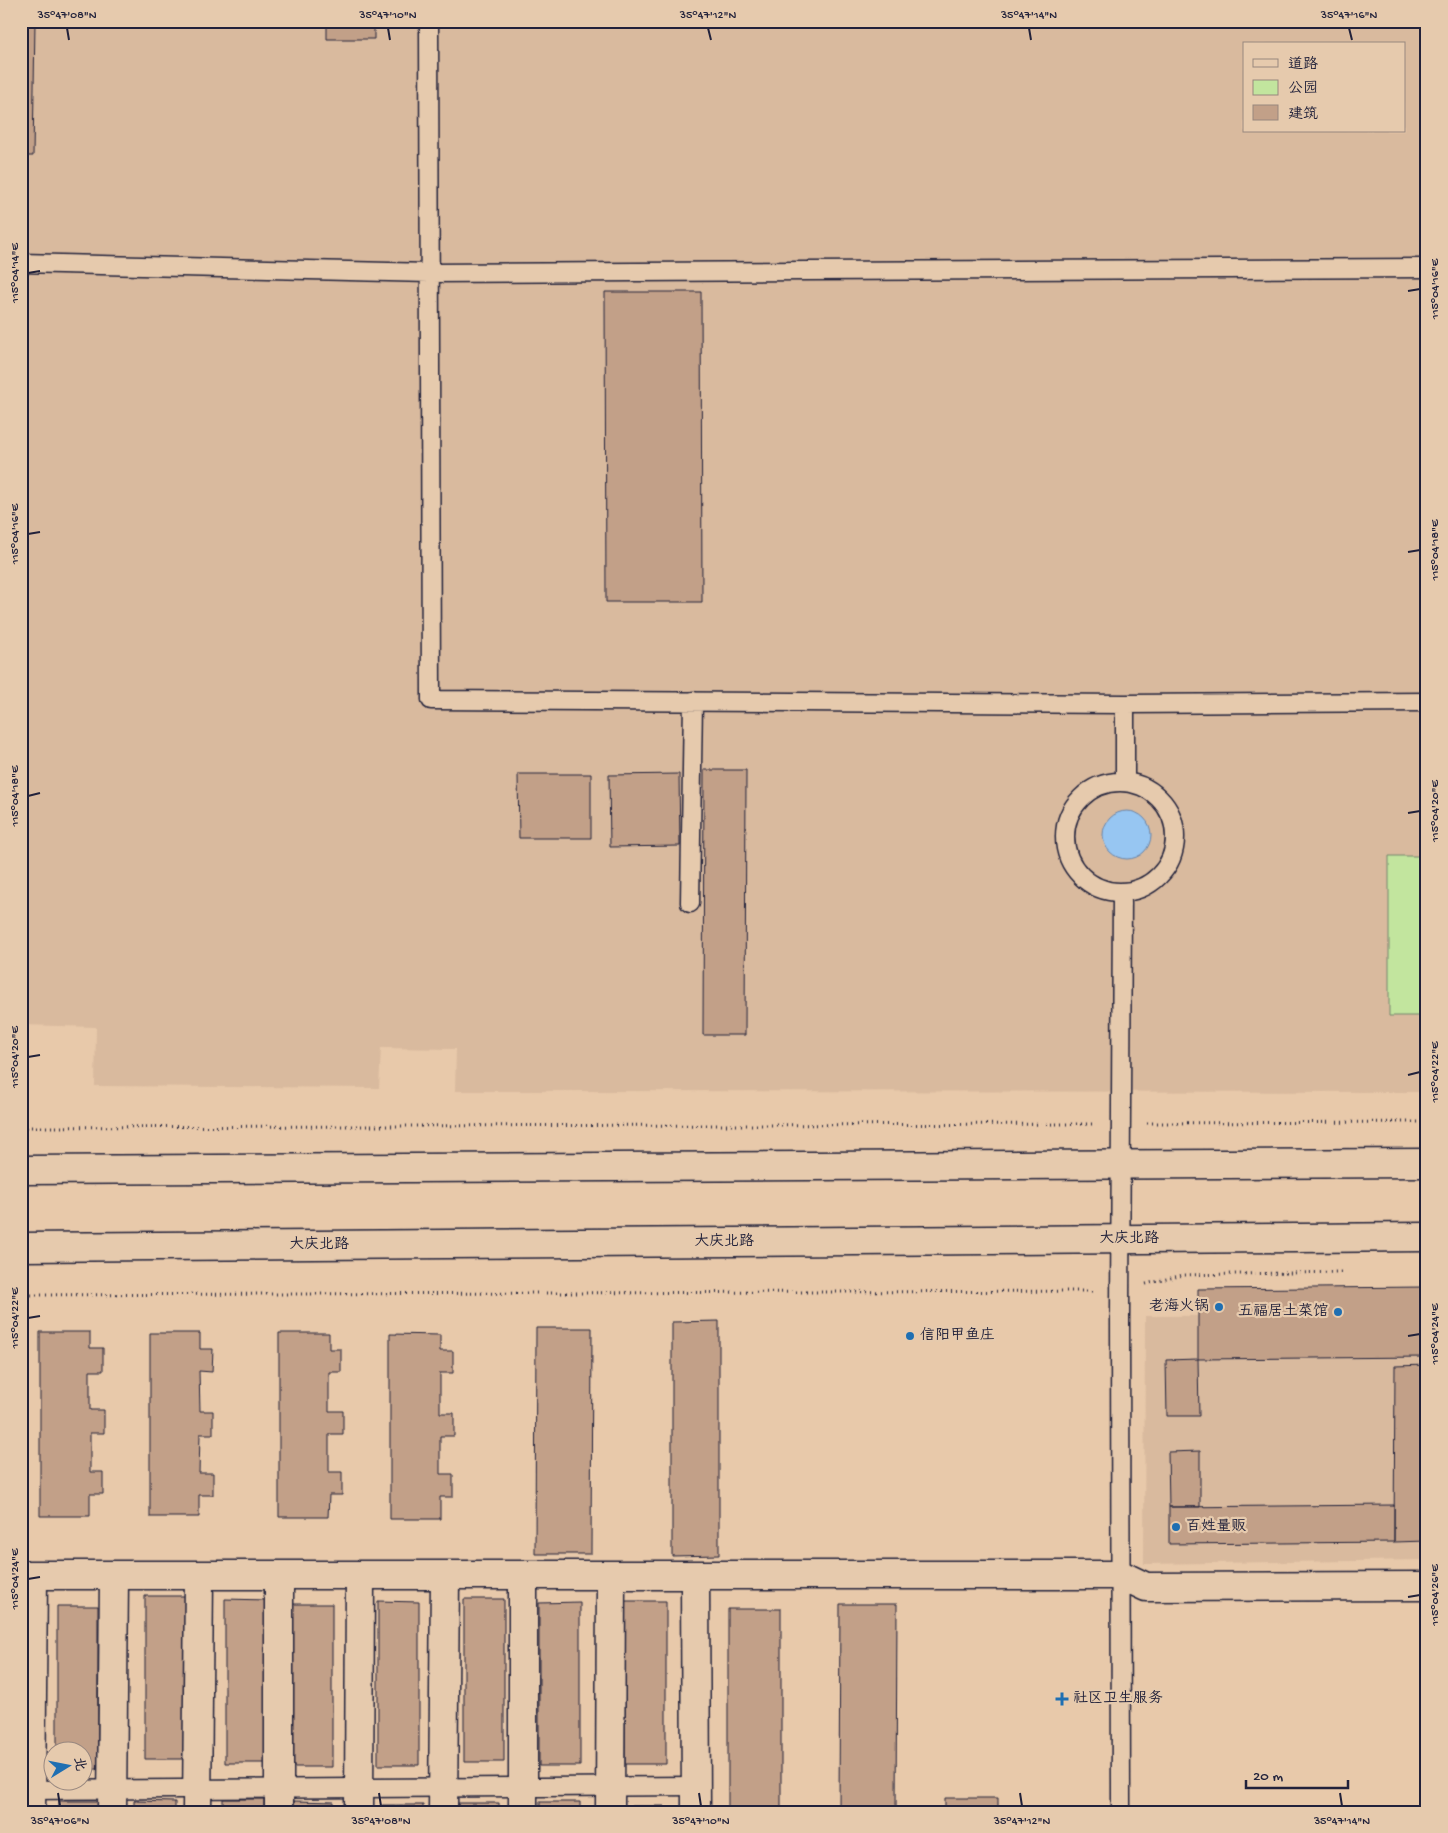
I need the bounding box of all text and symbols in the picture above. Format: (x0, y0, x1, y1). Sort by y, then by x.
text: 35°47'08"N (36, 9, 97, 23)
text: 35°47'10"N (358, 9, 417, 23)
text: 35°47'12"N (679, 9, 736, 23)
text: 35°47'14"N (1000, 9, 1057, 23)
text: 35°47'16"N (1320, 9, 1377, 23)
legend (1243, 42, 1406, 132)
text: 道路 (1288, 56, 1318, 74)
text: 公园 (1288, 80, 1318, 98)
text: 建筑 (1288, 106, 1318, 124)
text: 115°04'14"E (9, 243, 23, 304)
text: 115°04'16"E (1429, 258, 1443, 320)
text: 115°04'16"E (9, 503, 23, 565)
text: 115°04'18"E (1429, 519, 1443, 581)
text: 115°04'18"E (9, 765, 23, 827)
text: 115°04'20"E (1429, 779, 1443, 843)
text: 115°04'20"E (9, 1025, 23, 1089)
text: 115°04'22"E (1429, 1041, 1443, 1104)
street label: 大庆北路 (1099, 1230, 1159, 1248)
street label: 大庆北路 (694, 1233, 754, 1251)
street label: 大庆北路 (289, 1236, 349, 1254)
text: 115°04'22"E (9, 1287, 23, 1350)
place label: 老海火锅 (1149, 1298, 1209, 1316)
marker: 老海火锅 (1213, 1301, 1225, 1313)
place label: 五福居土菜馆 (1238, 1302, 1328, 1321)
text: 115°04'24"E (1429, 1303, 1443, 1365)
marker: 五福居土菜馆 (1332, 1306, 1344, 1318)
place label: 信阳甲鱼庄 (920, 1327, 995, 1345)
marker: 信阳甲鱼庄 (904, 1330, 916, 1342)
place label: 百姓量贩 (1186, 1518, 1246, 1536)
marker: 百姓量贩 (1170, 1521, 1182, 1533)
text: 115°04'24"E (9, 1548, 23, 1610)
text: 115°04'26"E (1429, 1564, 1443, 1627)
place label: 社区卫生服务 (1073, 1690, 1163, 1708)
marker: 社区卫生服务 (1055, 1692, 1069, 1706)
north arrow (42, 1740, 92, 1790)
text: 北 (69, 1756, 88, 1773)
scale bar (1246, 1758, 1348, 1790)
text: 20 m (1253, 1768, 1283, 1786)
text: 35°47'06"N (30, 1815, 89, 1829)
text: 35°47'08"N (350, 1815, 411, 1829)
text: 35°47'10"N (671, 1815, 730, 1829)
text: 35°47'12"N (993, 1815, 1050, 1829)
text: 35°47'14"N (1313, 1815, 1370, 1829)

